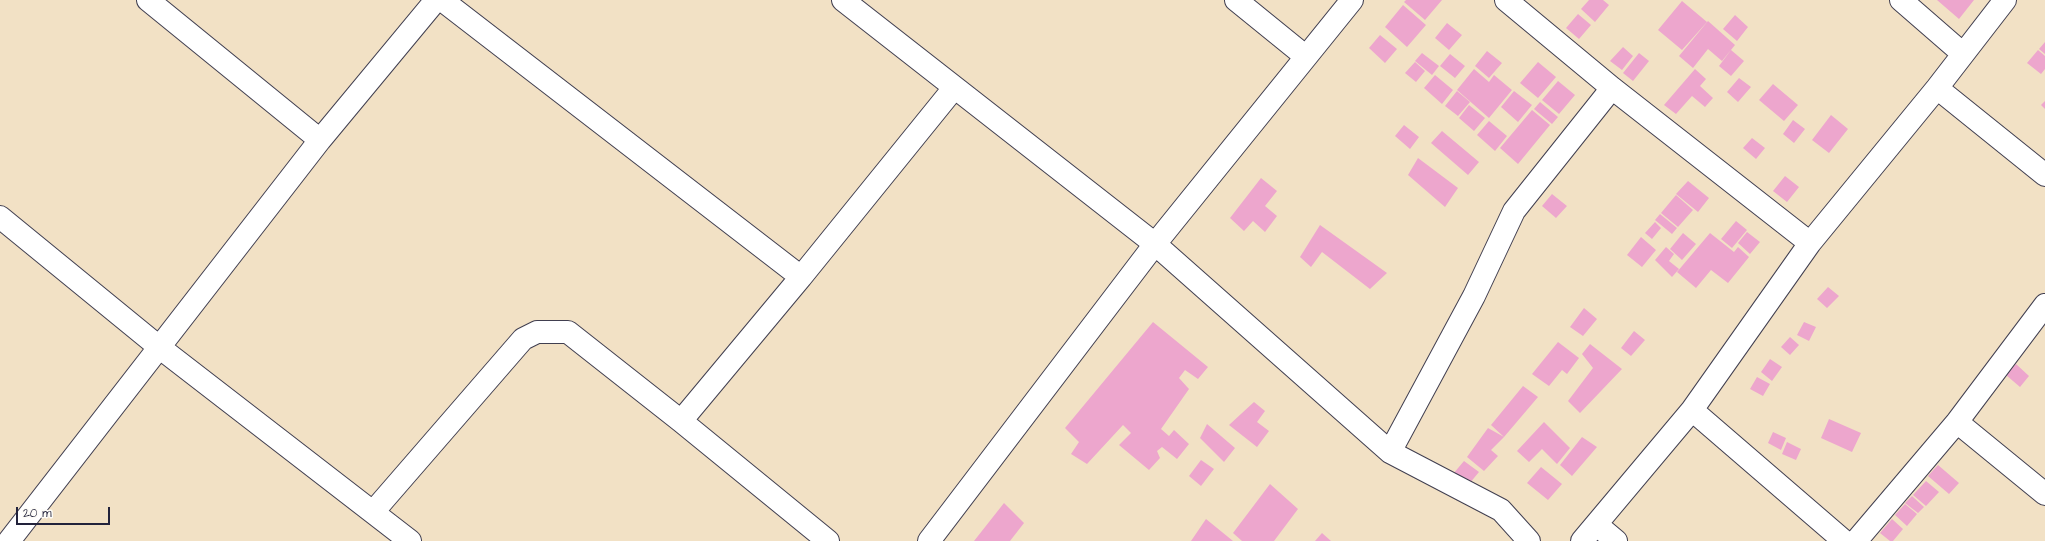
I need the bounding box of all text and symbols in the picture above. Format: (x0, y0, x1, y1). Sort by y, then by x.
scale bar (18, 499, 112, 525)
text: 20 m (23, 505, 52, 522)

